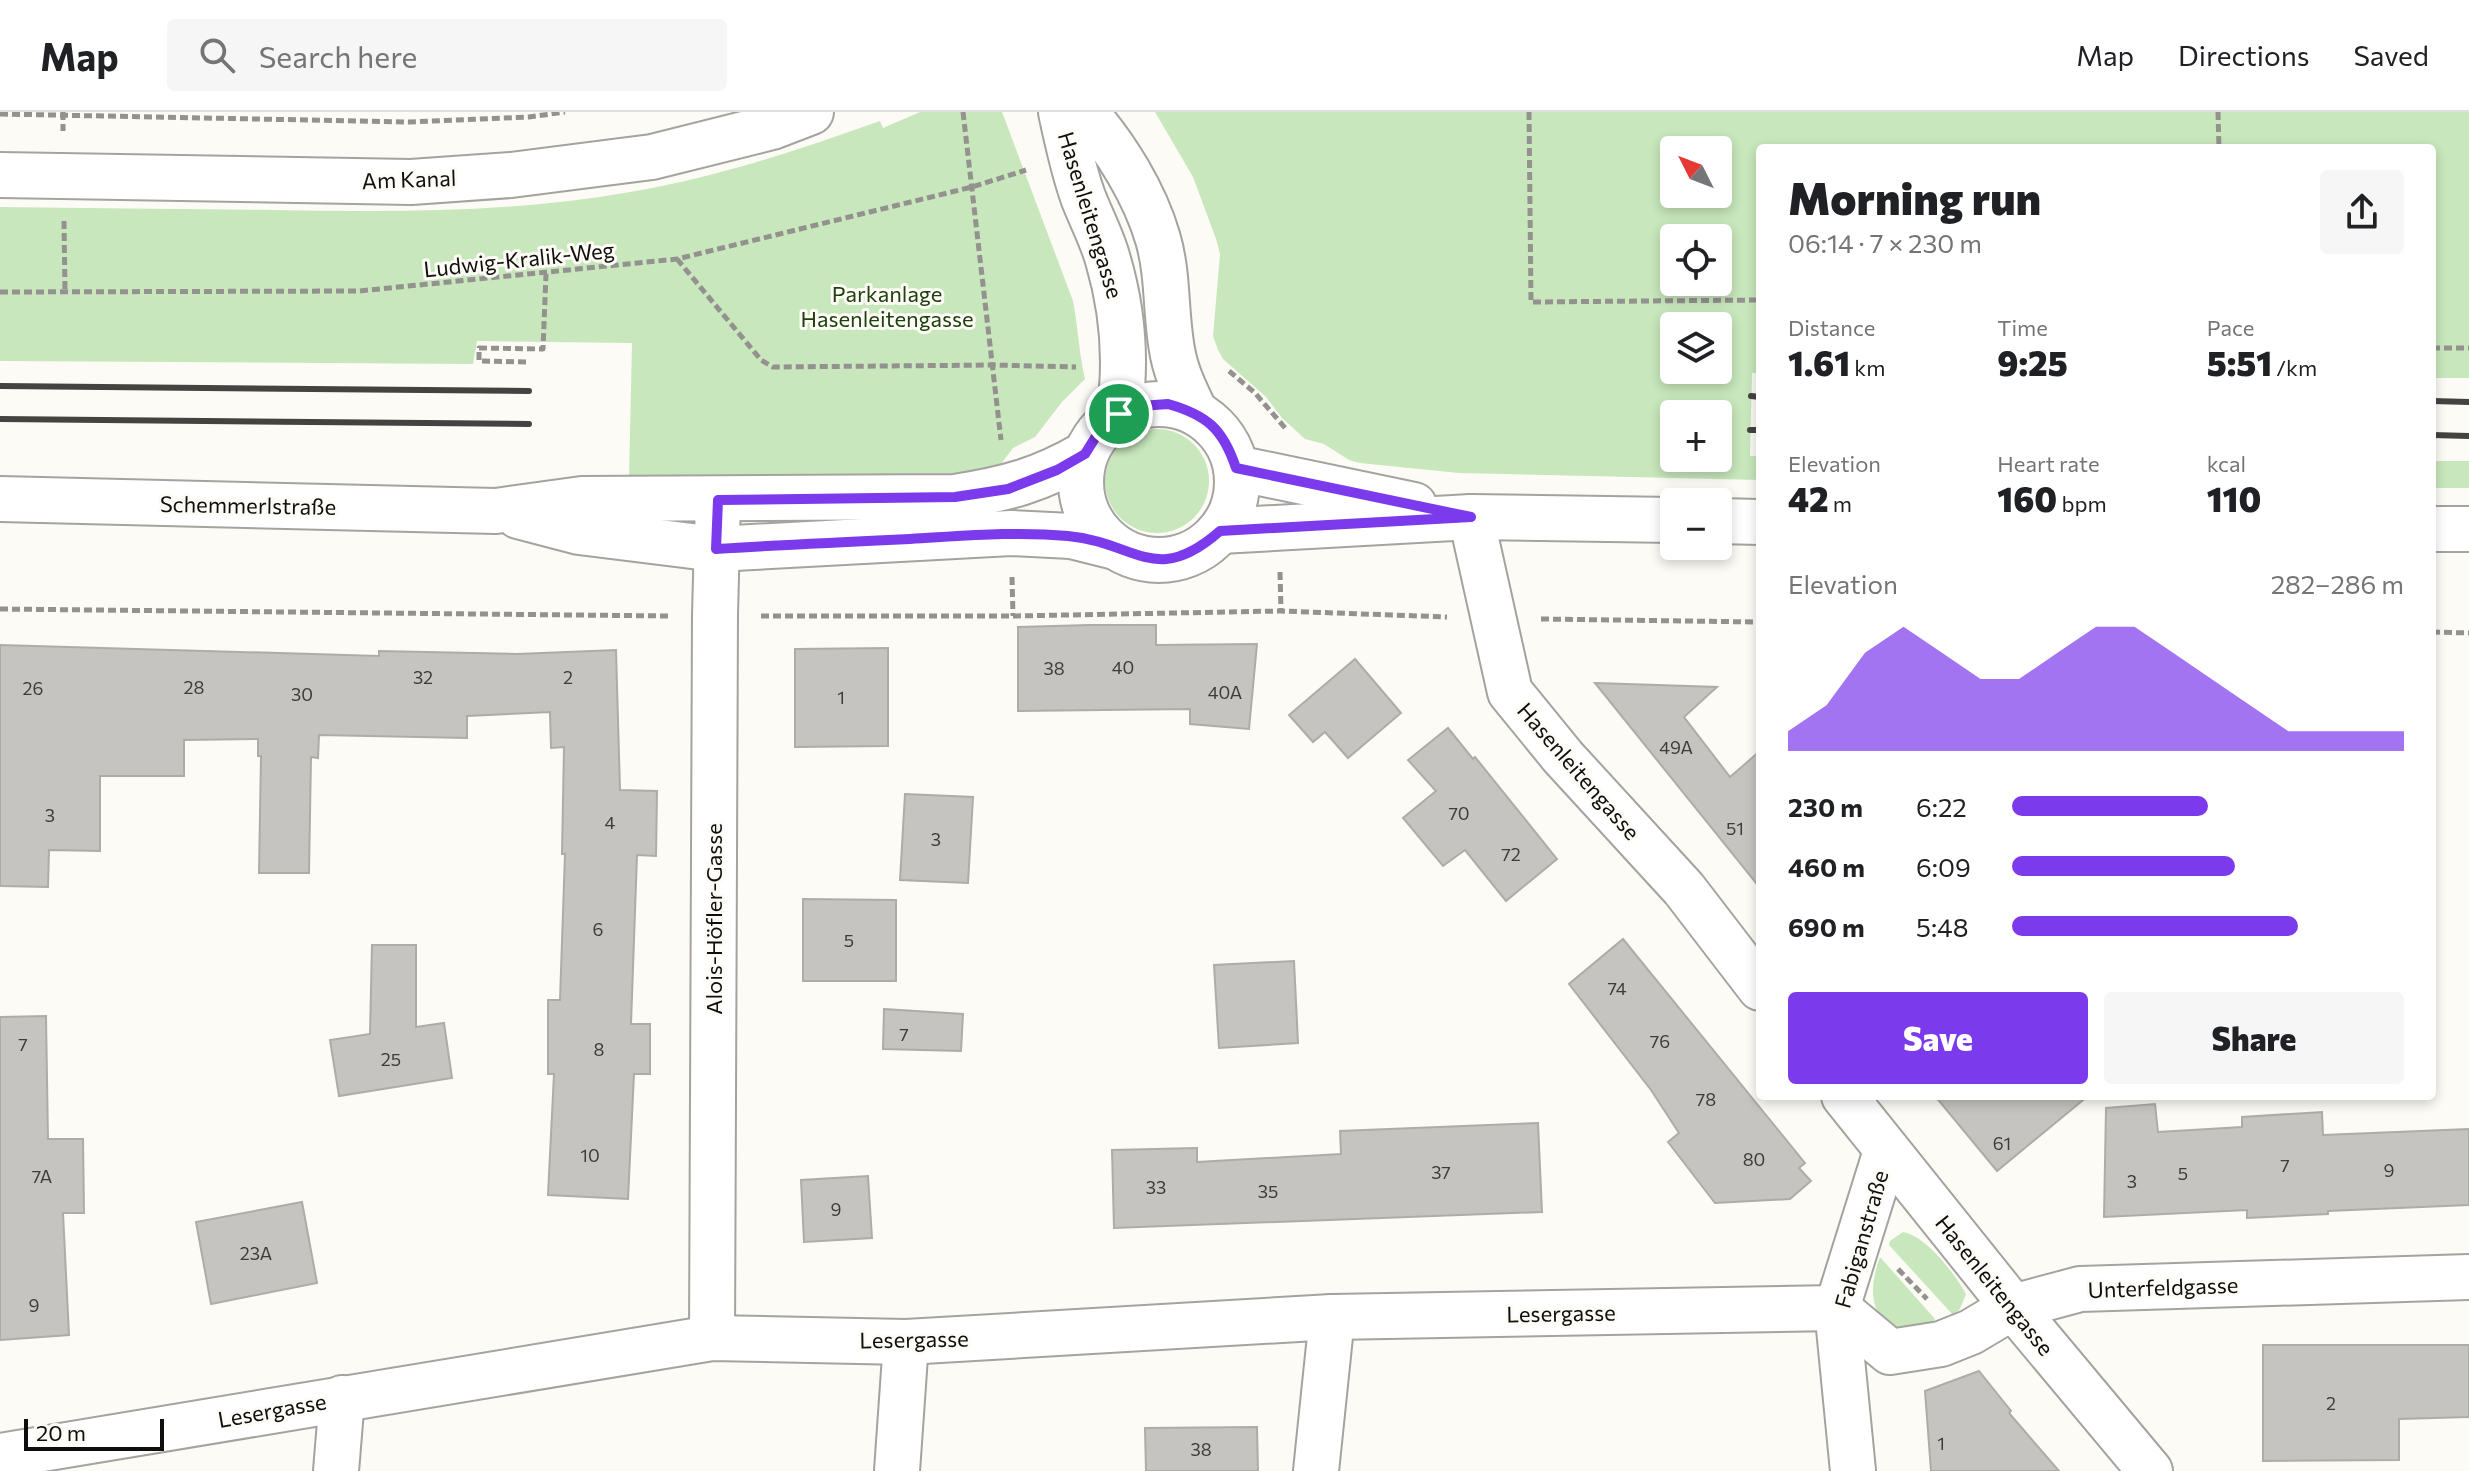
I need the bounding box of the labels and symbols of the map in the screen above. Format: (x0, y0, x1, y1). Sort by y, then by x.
street label: Hasenleitengasse (1053, 128, 1129, 302)
north arrow (1660, 136, 1732, 208)
street label: Am Kanal (361, 164, 457, 194)
street label: Ludwig-Kralik-Weg (422, 236, 616, 282)
park label: Parkanlage Hasenleitengasse (801, 280, 974, 332)
pin (1085, 380, 1153, 448)
street label: Schemmerlstraße (160, 490, 336, 520)
house number: 40 (1112, 656, 1134, 678)
house number: 38 (1043, 657, 1065, 679)
house number: 32 (413, 666, 433, 688)
house number: 2 (563, 666, 573, 688)
house number: 28 (184, 676, 205, 698)
house number: 26 (23, 677, 43, 699)
house number: 40A (1208, 681, 1242, 703)
house number: 30 (291, 683, 313, 705)
house number: 1 (837, 686, 845, 708)
street label: Hasenleitengasse (1512, 697, 1646, 845)
house number: 49A (1659, 736, 1693, 758)
house number: 70 (1448, 802, 1470, 824)
house number: 3 (45, 804, 55, 826)
house number: 4 (605, 811, 616, 833)
house number: 51 (1726, 817, 1744, 839)
street label: Alois-Höfler-Gasse (700, 823, 727, 1015)
house number: 3 (931, 828, 941, 850)
house number: 72 (1501, 843, 1521, 865)
house number: 6 (593, 918, 603, 940)
house number: 5 (844, 929, 854, 951)
house number: 74 (1607, 977, 1627, 999)
house number: 7 (899, 1023, 909, 1045)
house number: 76 (1650, 1030, 1670, 1052)
house number: 7 (18, 1033, 28, 1055)
house number: 8 (594, 1038, 605, 1060)
house number: 25 (381, 1048, 401, 1070)
house number: 78 (1696, 1088, 1716, 1110)
house number: 61 (1993, 1132, 2011, 1154)
house number: 10 (580, 1144, 600, 1166)
house number: 80 (1743, 1148, 1765, 1170)
house number: 7 (2280, 1154, 2290, 1176)
house number: 9 (2384, 1159, 2394, 1181)
house number: 37 (1431, 1161, 1451, 1183)
house number: 5 (2178, 1162, 2188, 1184)
house number: 7A (32, 1165, 52, 1187)
street label: Fabiganstraße (1828, 1167, 1894, 1311)
house number: 3 (2127, 1170, 2137, 1192)
house number: 33 (1146, 1176, 1166, 1198)
house number: 35 (1258, 1180, 1278, 1202)
house number: 9 (831, 1198, 841, 1220)
street label: Hasenleitengasse (1930, 1209, 2060, 1361)
house number: 23A (240, 1242, 272, 1264)
street label: Unterfeldgasse (2087, 1271, 2239, 1303)
house number: 9 (29, 1294, 39, 1316)
street label: Lesergasse (1506, 1299, 1616, 1327)
street label: Lesergasse (859, 1325, 969, 1353)
street label: Lesergasse (216, 1387, 328, 1433)
house number: 2 (2326, 1392, 2336, 1414)
scale bar (24, 1415, 164, 1451)
house number: 1 (1937, 1432, 1945, 1454)
house number: 38 (1190, 1438, 1212, 1460)

